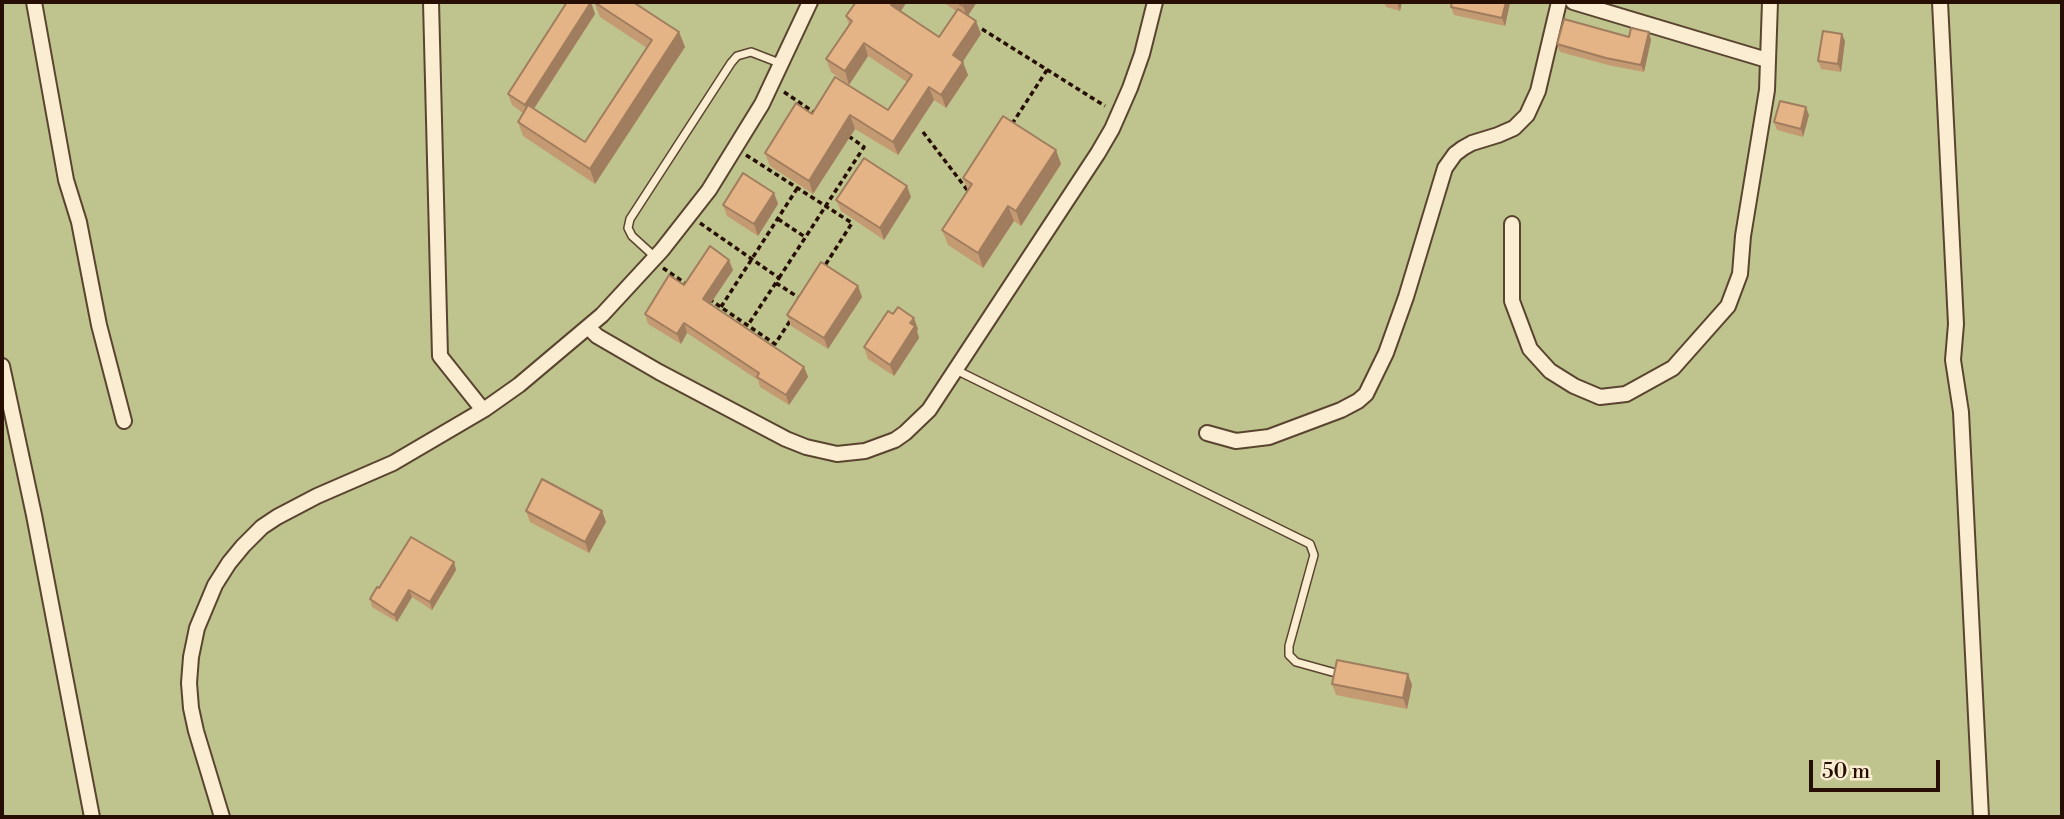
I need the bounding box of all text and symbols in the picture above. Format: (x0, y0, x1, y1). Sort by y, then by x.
scale bar (1812, 746, 1943, 790)
text: 50 m (1822, 759, 1870, 785)

